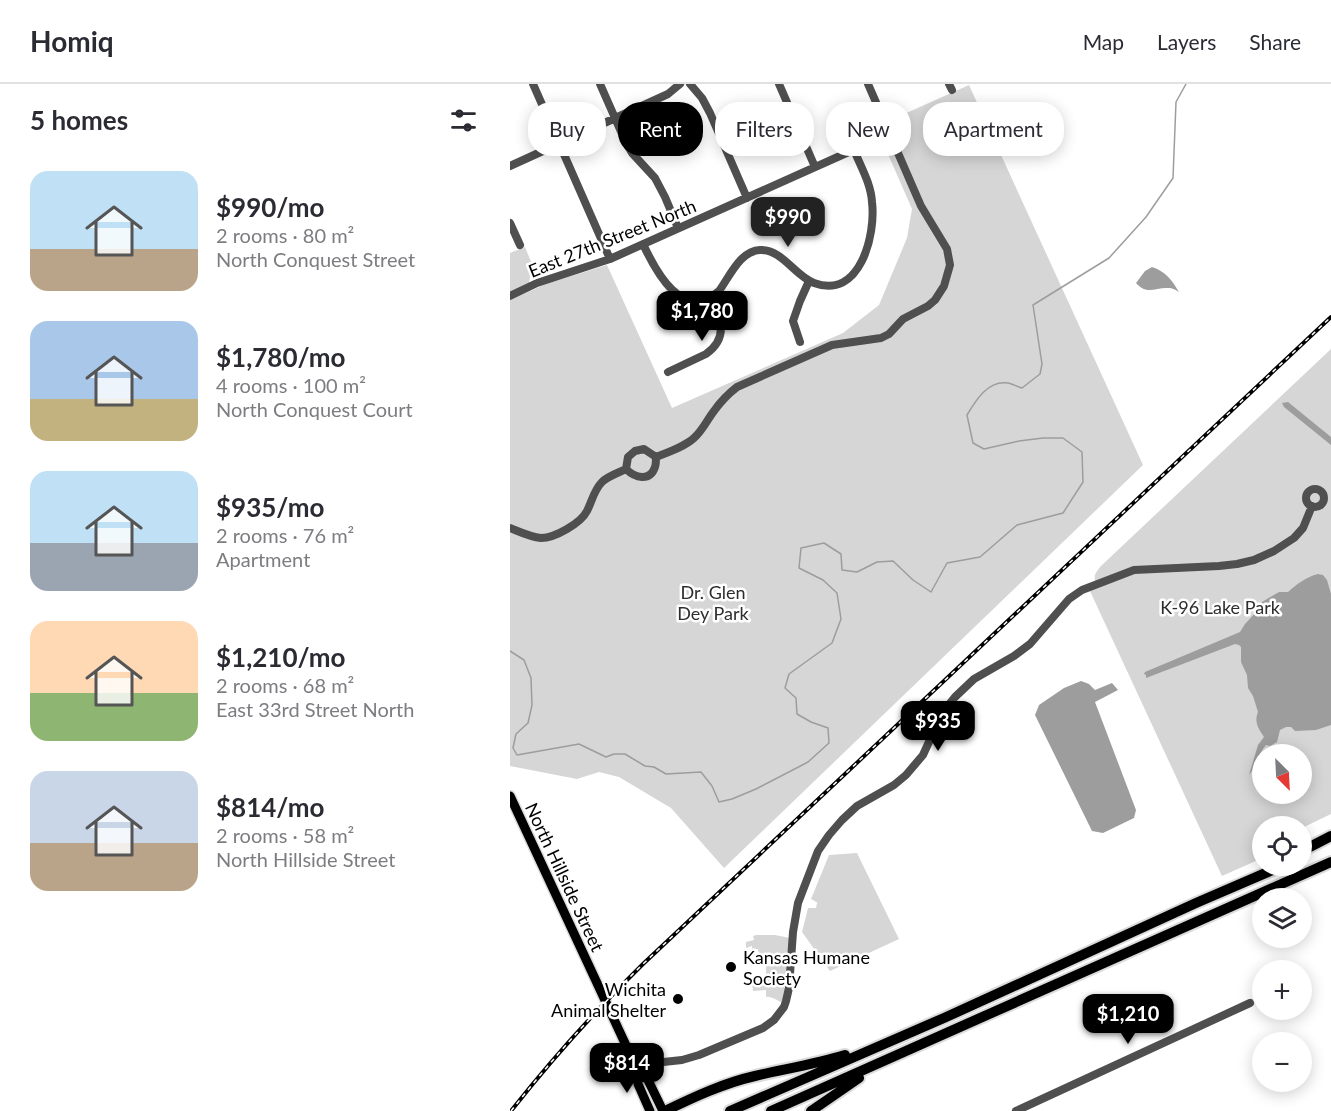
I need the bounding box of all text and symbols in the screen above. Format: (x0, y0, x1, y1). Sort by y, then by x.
text: Homiq (30, 24, 114, 58)
text: Map (1083, 29, 1124, 54)
text: Layers (1157, 29, 1216, 54)
text: Share (1249, 29, 1301, 54)
chip: Buy (528, 102, 606, 156)
chip: Rent (618, 102, 703, 156)
chip: Filters (715, 102, 814, 156)
chip: New (826, 102, 911, 156)
chip: Apartment (923, 102, 1064, 156)
text: 5 homes (30, 104, 128, 136)
icon: filters (447, 104, 480, 137)
text: $990/mo (216, 191, 324, 223)
street label: East 27th Street North (525, 194, 699, 282)
icon: home (78, 195, 150, 267)
pin: $990 (752, 197, 824, 248)
text: $990 (765, 204, 811, 228)
text: 2 rooms · 80 m² (216, 223, 354, 247)
text: North Conquest Street (216, 247, 415, 271)
pin: $1,780 (653, 291, 751, 342)
text: $1,780 (671, 298, 733, 322)
text: $1,780/mo (216, 341, 346, 373)
icon: home (78, 345, 150, 417)
text: 4 rooms · 100 m² (216, 373, 366, 397)
text: North Conquest Court (216, 397, 413, 421)
text: $935/mo (216, 491, 324, 523)
icon: home (78, 495, 150, 567)
text: 2 rooms · 76 m² (216, 523, 354, 547)
text: Apartment (216, 547, 310, 571)
park label: Dr. Glen Dey Park (677, 581, 750, 624)
park label: K-96 Lake Park (1160, 596, 1281, 618)
text: $1,210/mo (216, 641, 346, 673)
icon: home (78, 645, 150, 717)
text: 2 rooms · 68 m² (216, 673, 354, 697)
text: East 33rd Street North (216, 697, 414, 721)
pin: $935 (902, 701, 974, 752)
text: $935 (915, 708, 961, 732)
north arrow (1252, 744, 1312, 804)
map controls (1252, 744, 1312, 1092)
text: $814/mo (216, 791, 324, 823)
icon: home (78, 795, 150, 867)
street label: North Hillside Street (521, 799, 609, 955)
button: locate (1252, 816, 1312, 876)
text: 2 rooms · 58 m² (216, 823, 354, 847)
text: North Hillside Street (216, 847, 395, 871)
button: layers (1252, 888, 1312, 948)
place label: Kansas Humane Society (743, 946, 870, 989)
marker: Kansas Humane Society (724, 960, 738, 974)
button: + (1252, 960, 1312, 1020)
place label: Wichita Animal Shelter (551, 978, 666, 1021)
marker: Wichita Animal Shelter (671, 992, 685, 1006)
pin: $1,210 (1079, 994, 1177, 1045)
text: $1,210 (1097, 1001, 1159, 1025)
button: − (1252, 1032, 1312, 1092)
pin: $814 (591, 1043, 663, 1094)
text: $814 (604, 1050, 650, 1074)

